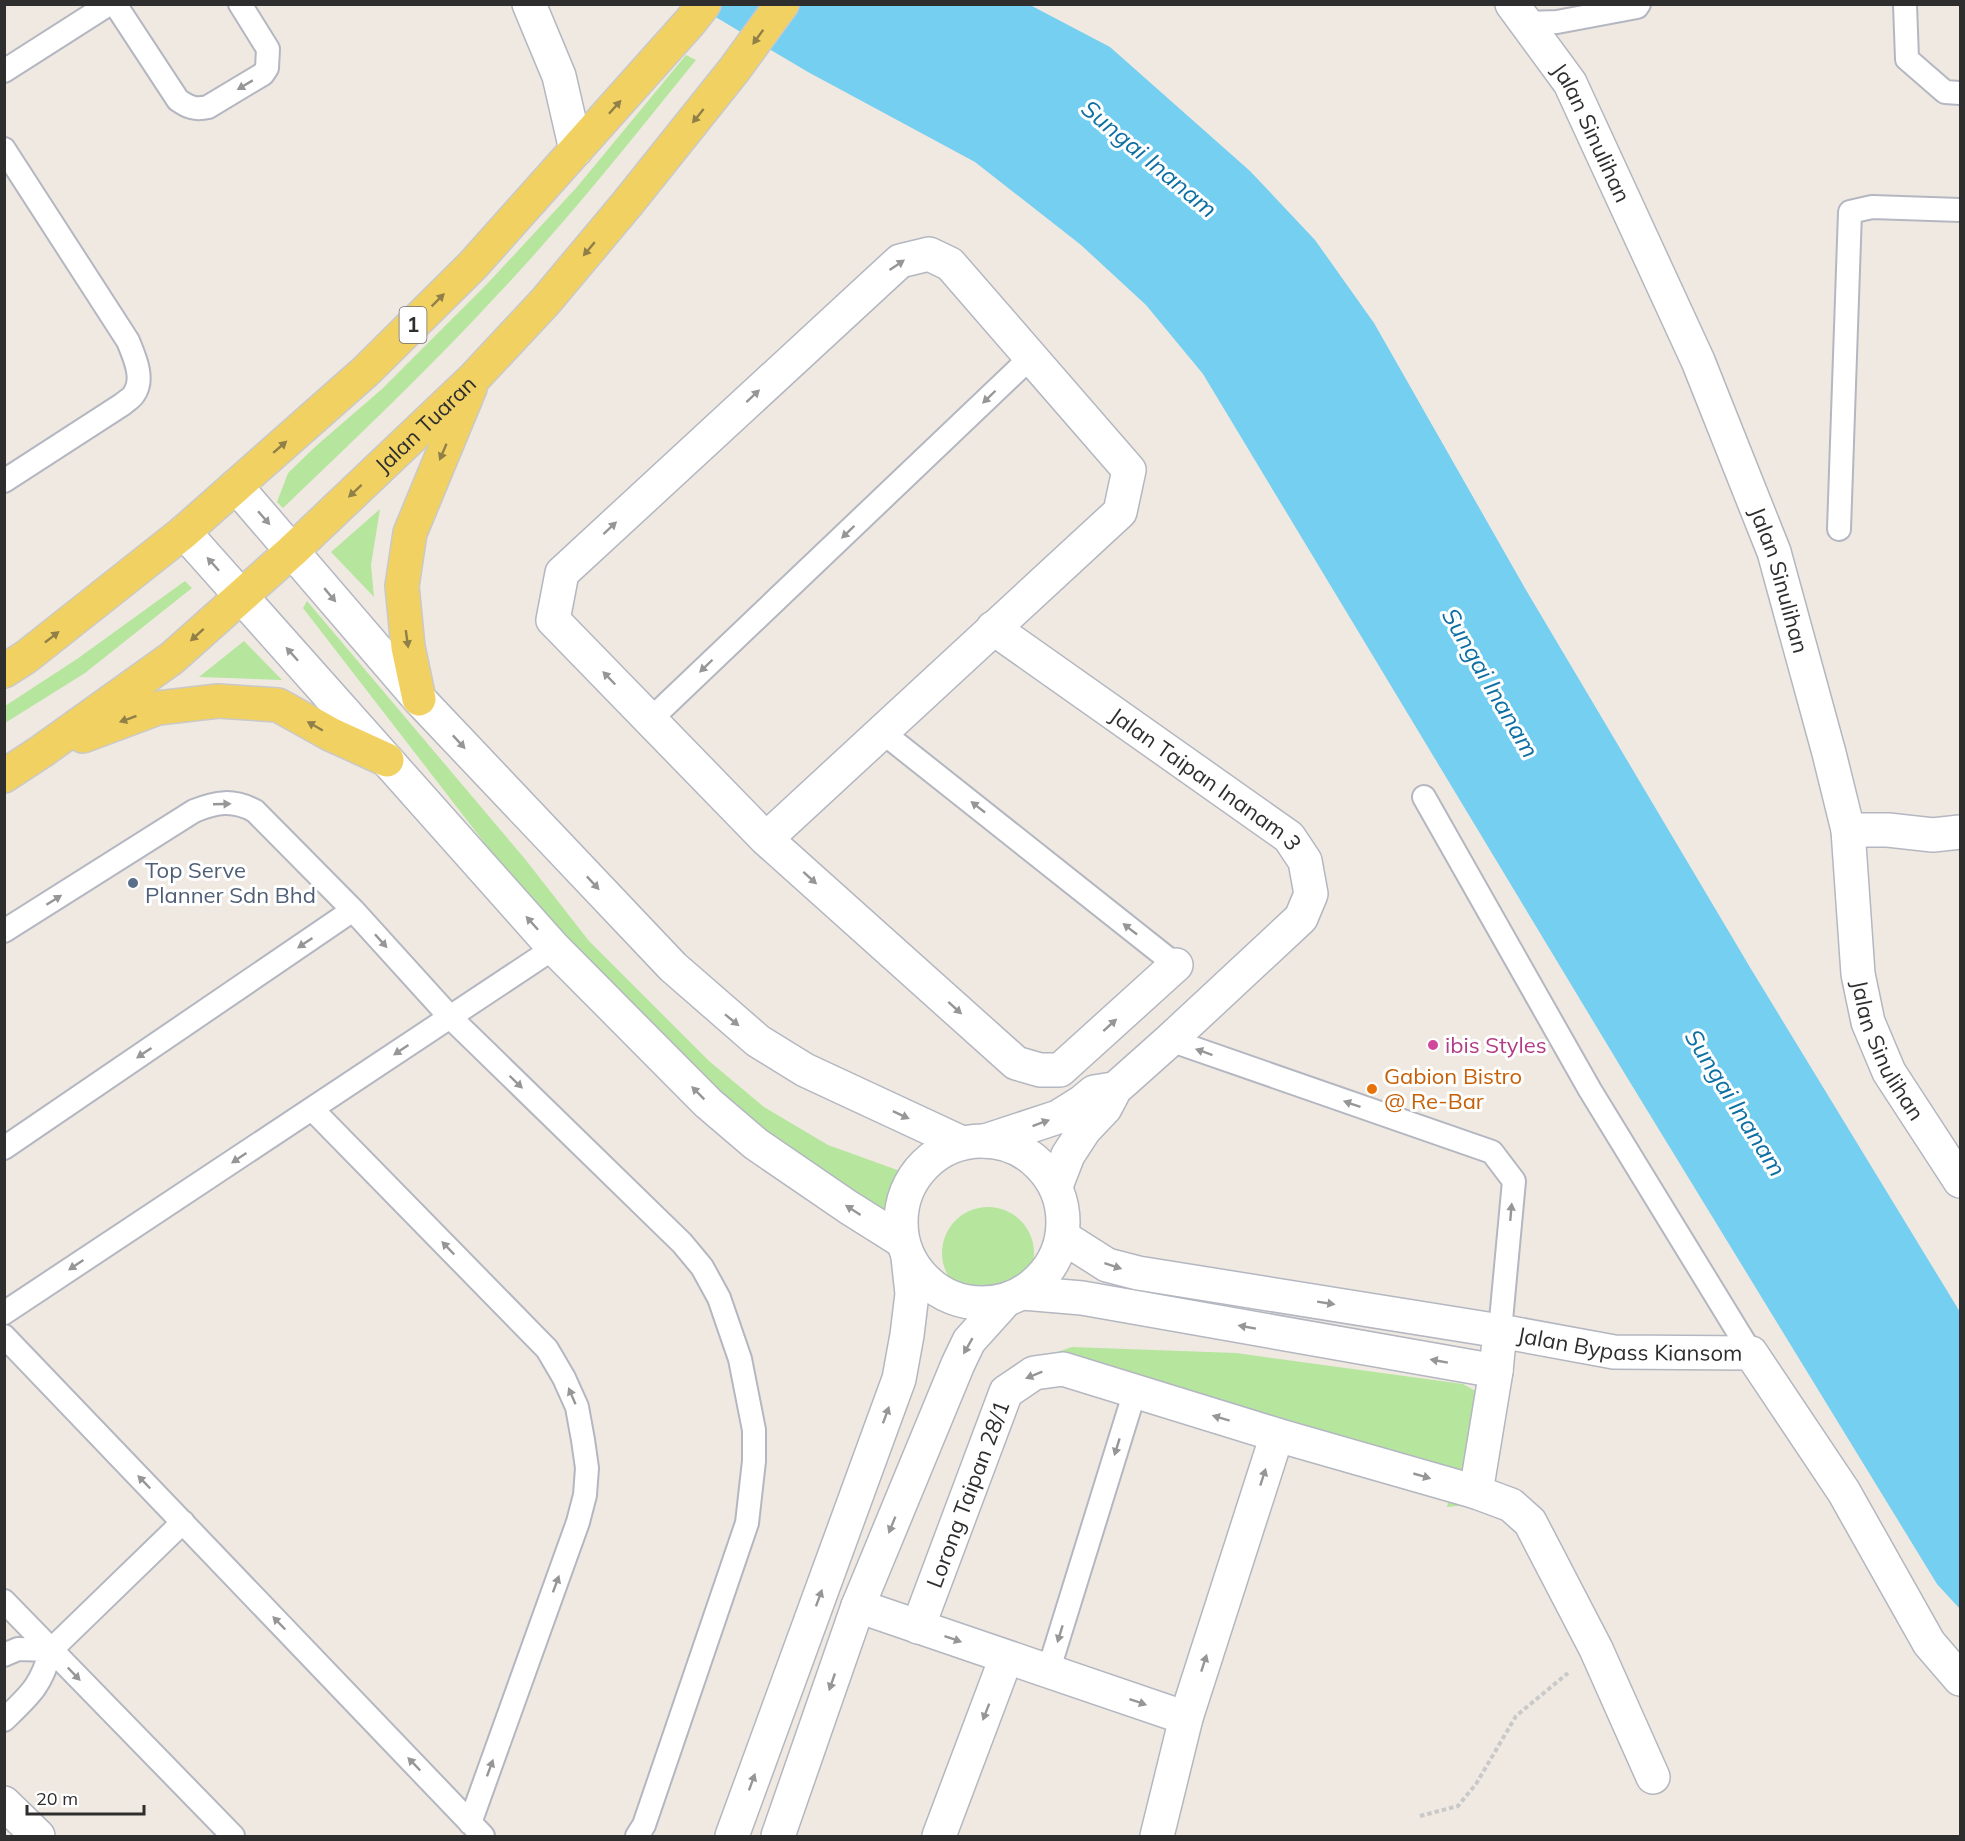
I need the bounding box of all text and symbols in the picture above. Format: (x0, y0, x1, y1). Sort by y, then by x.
one-way arrow (752, 29, 764, 45)
street label: Jalan Sinulihan (1546, 57, 1637, 207)
one-way arrow (236, 80, 253, 90)
water label: Sungai Inanam (1076, 93, 1224, 224)
one-way arrow (608, 100, 621, 115)
one-way arrow (691, 108, 704, 124)
one-way arrow (583, 241, 596, 256)
one-way arrow (889, 259, 905, 271)
one-way arrow (430, 293, 445, 307)
road number: 1 (400, 307, 426, 343)
street label: Jalan Tuaran (369, 370, 482, 479)
one-way arrow (745, 390, 760, 403)
one-way arrow (982, 390, 996, 404)
one-way arrow (272, 441, 287, 454)
one-way arrow (438, 443, 448, 461)
one-way arrow (348, 483, 362, 497)
street label: Jalan Sinulihan (1743, 503, 1815, 656)
one-way arrow (257, 510, 270, 525)
one-way arrow (602, 522, 617, 535)
one-way arrow (840, 525, 855, 539)
one-way arrow (206, 557, 220, 572)
one-way arrow (323, 587, 336, 603)
water label: Sungai Inanam (1436, 602, 1546, 763)
one-way arrow (190, 628, 205, 641)
one-way arrow (44, 630, 60, 643)
one-way arrow (402, 630, 411, 649)
one-way arrow (286, 647, 299, 662)
one-way arrow (700, 659, 714, 673)
one-way arrow (603, 672, 617, 686)
street label: Jalan Taipan Inanam 3 (1105, 701, 1308, 856)
one-way arrow (119, 714, 137, 724)
one-way arrow (306, 721, 323, 731)
one-way arrow (452, 734, 465, 749)
one-way arrow (212, 799, 231, 809)
one-way arrow (970, 802, 985, 814)
place label: Top Serve Planner Sdn Bhd (145, 856, 316, 909)
one-way arrow (802, 871, 817, 885)
marker: Top Serve Planner Sdn Bhd (126, 876, 140, 890)
one-way arrow (586, 876, 600, 891)
one-way arrow (46, 895, 62, 906)
one-way arrow (526, 916, 539, 931)
one-way arrow (1123, 923, 1138, 935)
one-way arrow (374, 933, 387, 948)
one-way arrow (297, 938, 313, 949)
street label: Jalan Sinulihan (1846, 978, 1931, 1126)
one-way arrow (947, 1001, 962, 1014)
one-way arrow (724, 1013, 740, 1026)
one-way arrow (1102, 1019, 1117, 1032)
water label: Sungai Inanam (1679, 1023, 1793, 1182)
place label: ibis Styles (1445, 1031, 1547, 1059)
marker: ibis Styles (1426, 1038, 1440, 1052)
one-way arrow (393, 1044, 409, 1055)
one-way arrow (1195, 1046, 1213, 1056)
one-way arrow (136, 1047, 152, 1059)
place label: Gabion Bistro @ Re-Bar (1384, 1062, 1522, 1115)
one-way arrow (509, 1074, 523, 1088)
marker: Gabion Bistro @ Re-Bar (1365, 1082, 1379, 1096)
one-way arrow (691, 1086, 705, 1100)
one-way arrow (1343, 1098, 1361, 1108)
one-way arrow (893, 1110, 911, 1120)
one-way arrow (1032, 1118, 1050, 1128)
one-way arrow (230, 1152, 247, 1163)
one-way arrow (1506, 1203, 1516, 1222)
one-way arrow (845, 1205, 861, 1216)
one-way arrow (441, 1241, 455, 1256)
one-way arrow (68, 1259, 84, 1270)
one-way arrow (1104, 1262, 1122, 1271)
one-way arrow (1316, 1299, 1335, 1308)
street label: Jalan Bypass Kiansom (1515, 1320, 1742, 1367)
one-way arrow (1237, 1323, 1256, 1332)
one-way arrow (962, 1338, 973, 1354)
one-way arrow (1429, 1356, 1448, 1365)
one-way arrow (1025, 1371, 1043, 1381)
one-way arrow (567, 1387, 577, 1405)
street label: Lorong Taipan 28/1 (920, 1396, 1016, 1592)
one-way arrow (881, 1406, 891, 1424)
one-way arrow (1212, 1413, 1230, 1422)
one-way arrow (1112, 1438, 1122, 1456)
one-way arrow (1259, 1468, 1268, 1486)
one-way arrow (1413, 1472, 1431, 1481)
one-way arrow (138, 1475, 152, 1489)
one-way arrow (887, 1516, 896, 1534)
one-way arrow (551, 1575, 561, 1593)
one-way arrow (814, 1589, 824, 1607)
one-way arrow (272, 1615, 286, 1630)
one-way arrow (1055, 1625, 1064, 1643)
one-way arrow (944, 1635, 962, 1645)
one-way arrow (1200, 1654, 1209, 1672)
one-way arrow (66, 1666, 80, 1680)
one-way arrow (827, 1673, 836, 1691)
one-way arrow (1129, 1698, 1147, 1707)
one-way arrow (981, 1703, 990, 1721)
one-way arrow (407, 1756, 421, 1771)
one-way arrow (486, 1759, 496, 1777)
one-way arrow (747, 1772, 757, 1790)
scale bar (27, 1778, 144, 1816)
text: 20 m (36, 1787, 78, 1810)

